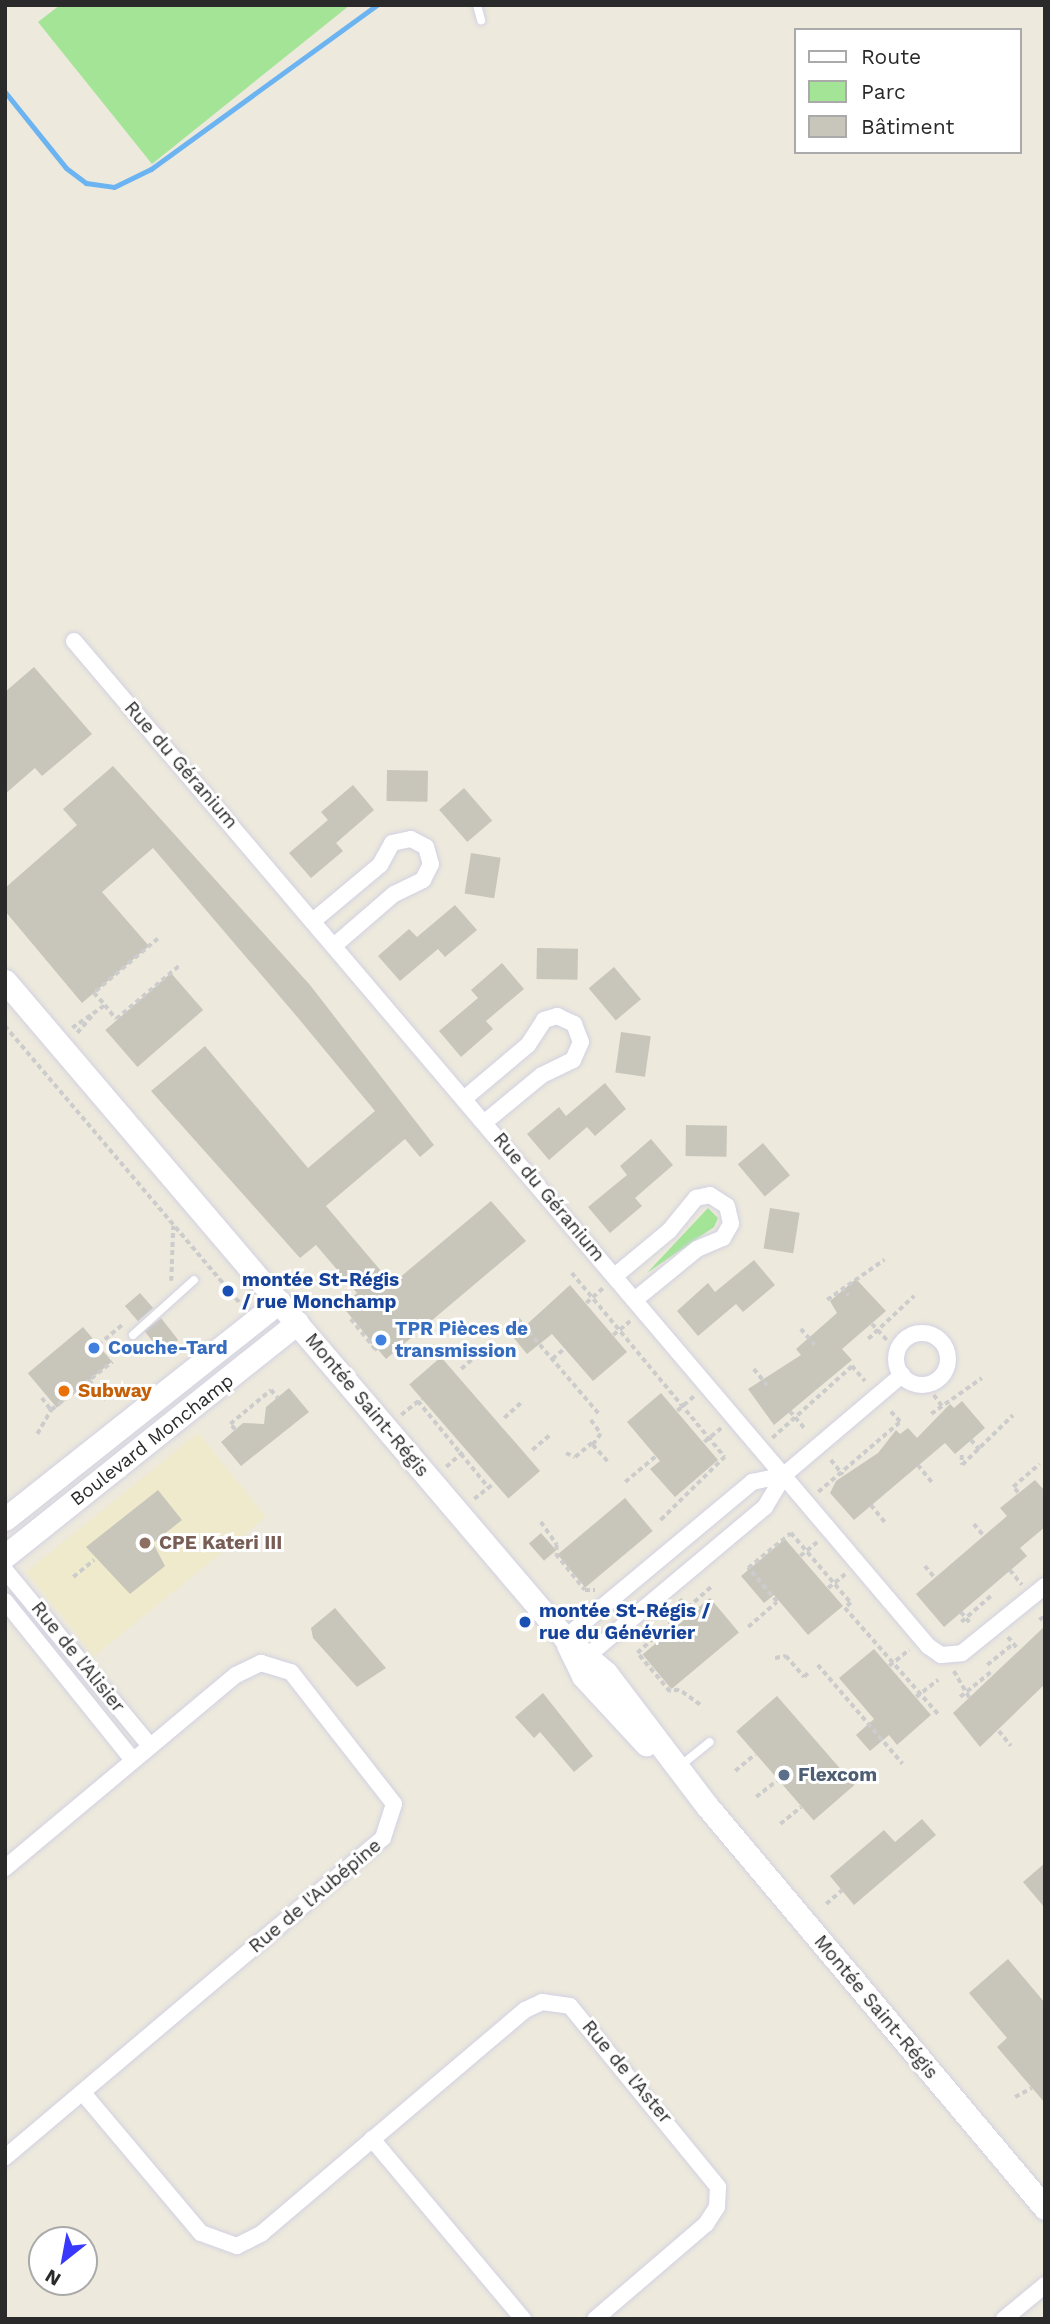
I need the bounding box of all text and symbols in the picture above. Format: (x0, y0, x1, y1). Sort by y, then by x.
legend (794, 28, 1022, 154)
text: Route (861, 44, 921, 69)
text: Parc (861, 79, 906, 104)
text: Bâtiment (861, 114, 954, 139)
street label: Rue du Géranium (119, 697, 243, 833)
street label: Rue du Géranium (488, 1128, 610, 1266)
place label: montée St-Régis / rue Monchamp (242, 1269, 399, 1313)
marker: montée St-Régis / rue Monchamp (220, 1283, 236, 1299)
place label: TPR Pièces de transmission (395, 1318, 528, 1362)
street label: Montée Saint-Régis (300, 1328, 434, 1482)
marker: TPR Pièces de transmission (373, 1332, 389, 1348)
place label: Couche-Tard (108, 1337, 228, 1359)
marker: Couche-Tard (86, 1340, 102, 1356)
street label: Boulevard Monchamp (66, 1369, 238, 1511)
place label: Subway (78, 1380, 152, 1402)
marker: Subway (56, 1383, 72, 1399)
place label: CPE Kateri III (159, 1532, 282, 1554)
marker: CPE Kateri III (137, 1535, 153, 1551)
street label: Rue de l'Alisier (26, 1597, 130, 1717)
place label: montée St-Régis / rue du Génévrier (539, 1600, 710, 1644)
marker: montée St-Régis / rue du Génévrier (517, 1614, 533, 1630)
place label: Flexcom (798, 1764, 877, 1786)
marker: Flexcom (776, 1767, 792, 1783)
street label: Rue de l'Aubépine (244, 1834, 386, 1958)
street label: Montée Saint-Régis (809, 1930, 943, 2084)
street label: Rue de l'Aster (577, 2016, 677, 2128)
north arrow (28, 2226, 98, 2296)
text: N (41, 2264, 65, 2291)

